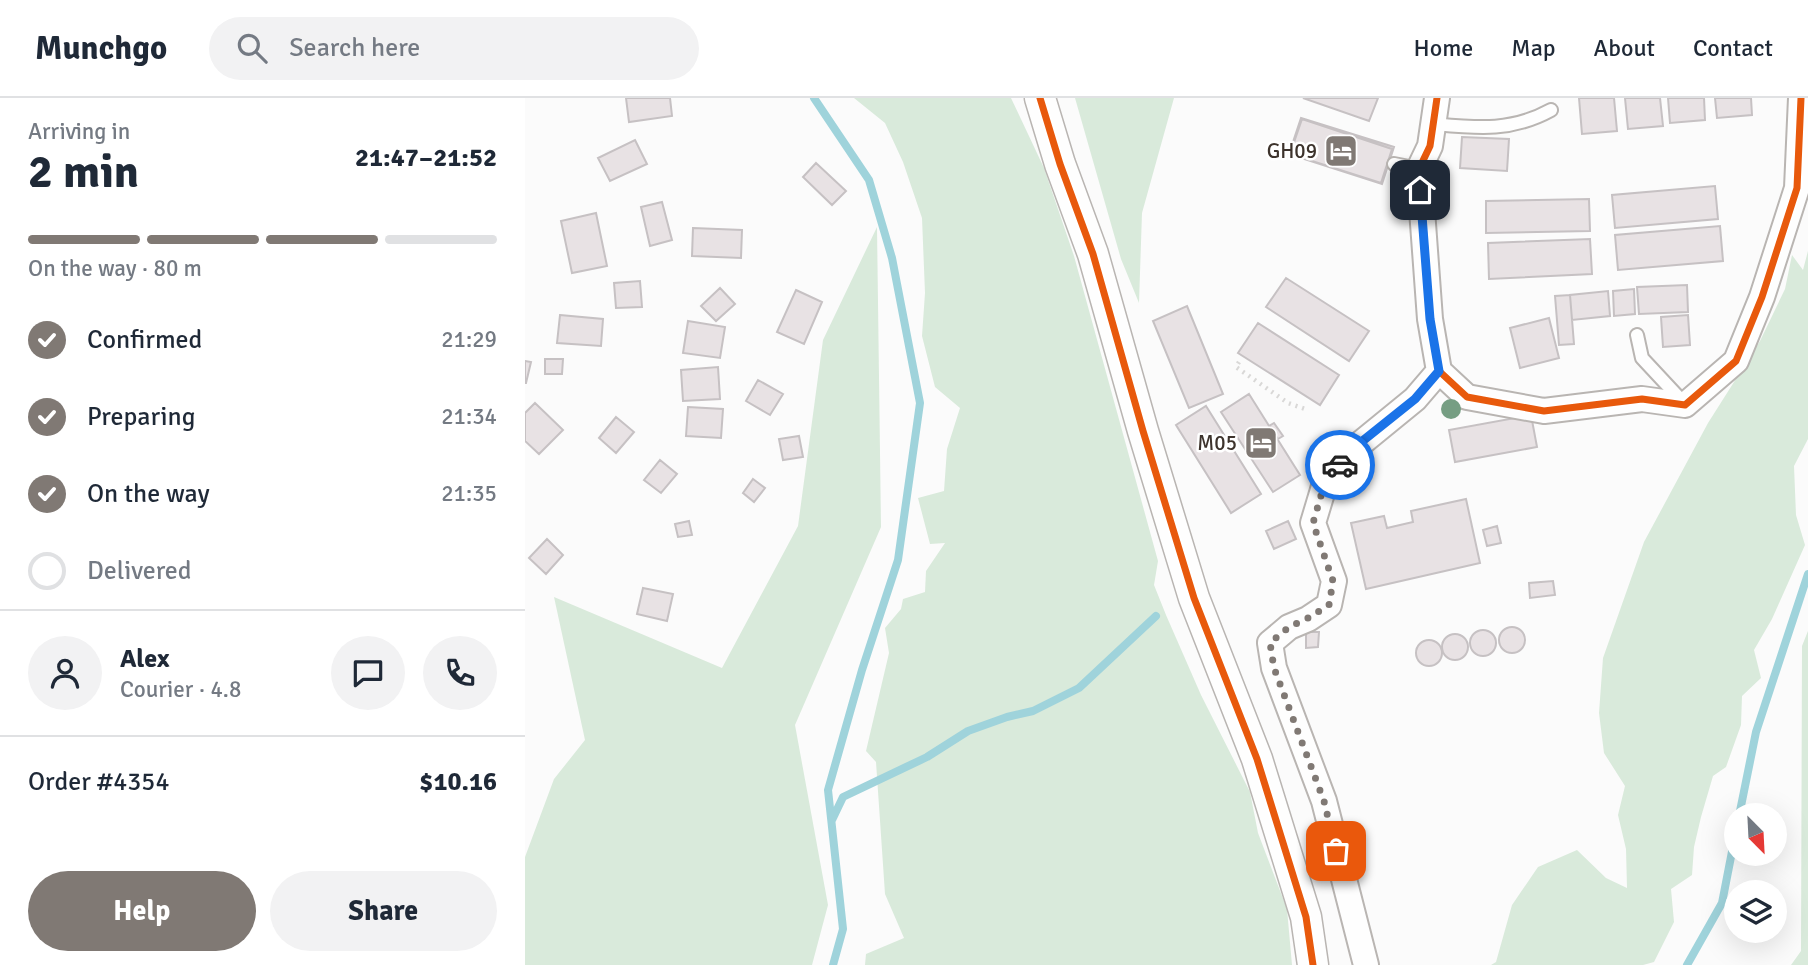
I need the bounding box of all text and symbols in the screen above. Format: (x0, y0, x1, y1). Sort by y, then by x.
search box (209, 17, 699, 80)
text: Munchgo (35, 28, 167, 69)
icon: search (233, 29, 271, 67)
text: Search here (289, 32, 420, 64)
text: Home (1413, 33, 1473, 63)
text: Map (1511, 33, 1556, 63)
text: About (1594, 33, 1655, 63)
text: Contact (1693, 33, 1773, 63)
text: Arriving in (28, 117, 130, 146)
hotel icon: GH09 (1322, 132, 1360, 170)
place label: GH09 (1267, 138, 1317, 164)
text: 21:47–21:52 (355, 142, 497, 174)
text: 2 min (28, 144, 139, 200)
pin (1390, 160, 1450, 220)
icon: home (1401, 171, 1439, 209)
text: On the way · 80 m (28, 254, 202, 283)
icon: check (28, 321, 66, 359)
text: Confirmed (87, 324, 202, 356)
text: 21:29 (441, 325, 497, 354)
icon: check (28, 398, 66, 436)
text: Preparing (87, 401, 195, 433)
text: 21:34 (441, 402, 497, 431)
hotel icon: M05 (1242, 424, 1280, 462)
place label: M05 (1197, 430, 1237, 456)
courier (1305, 430, 1375, 500)
icon: car (1321, 446, 1359, 484)
icon: check (28, 475, 66, 513)
text: On the way (87, 478, 210, 510)
text: 21:35 (441, 479, 497, 508)
text: Delivered (87, 555, 192, 587)
button: person (28, 636, 102, 710)
button: chat (331, 636, 405, 710)
button: phone (423, 636, 497, 710)
text: Alex (120, 643, 170, 675)
text: Courier · 4.8 (120, 675, 241, 704)
text: Order #4354 (28, 766, 169, 798)
text: $10.16 (419, 766, 497, 798)
north arrow (1724, 803, 1787, 866)
map controls (1724, 803, 1787, 943)
pin (1306, 821, 1366, 881)
icon: bag (1317, 832, 1355, 870)
button: Help (28, 871, 256, 951)
button: Share (270, 871, 497, 951)
button: layers (1724, 880, 1787, 943)

